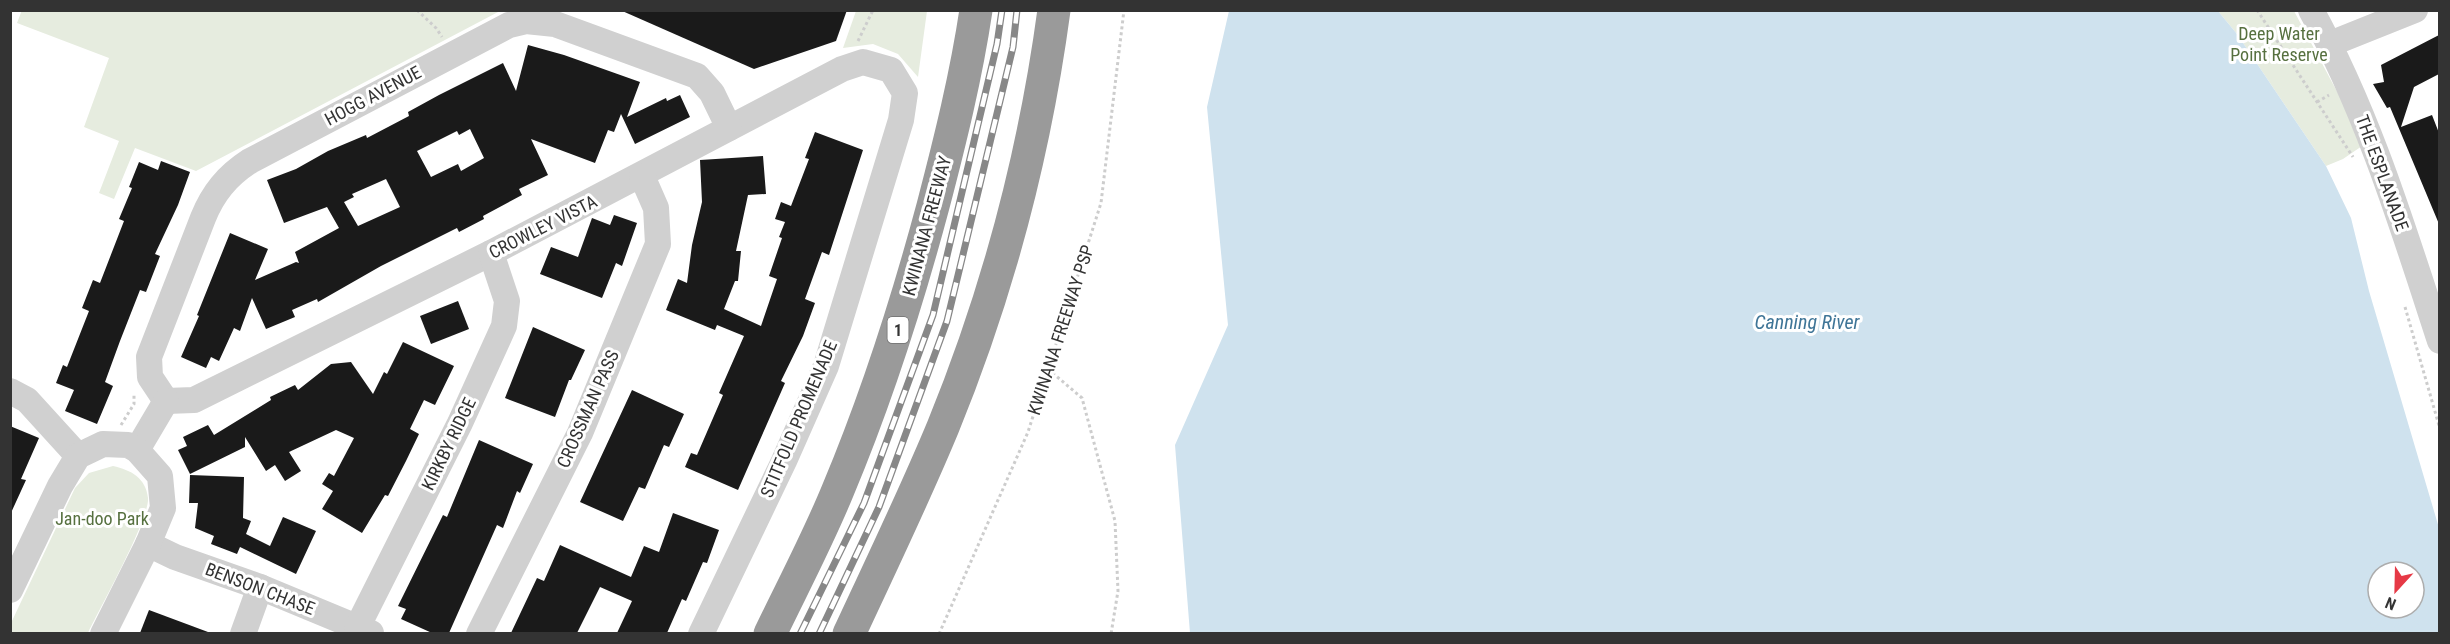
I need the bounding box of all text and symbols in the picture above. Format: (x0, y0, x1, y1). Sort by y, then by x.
park label: Deep Water Point Reserve (2230, 23, 2328, 65)
street label: HOGG AVENUE (321, 61, 425, 130)
street label: THE ESPLANADE (2352, 112, 2413, 234)
street label: KWINANA FREEWAY (898, 153, 955, 298)
street label: CROWLEY VISTA (485, 190, 601, 263)
street label: KWINANA FREEWAY PSP (1023, 242, 1098, 417)
water label: Canning River (1755, 310, 1861, 334)
road number: 1 (888, 317, 908, 343)
street label: STITFOLD PROMENADE (756, 337, 841, 500)
street label: CROSSMAN PASS (552, 347, 623, 471)
street label: KIRKBY RIDGE (417, 394, 480, 494)
park label: Jan-doo Park (55, 508, 149, 529)
street label: BENSON CHASE (202, 558, 318, 619)
north arrow (2366, 560, 2426, 620)
text: N (2382, 593, 2399, 614)

